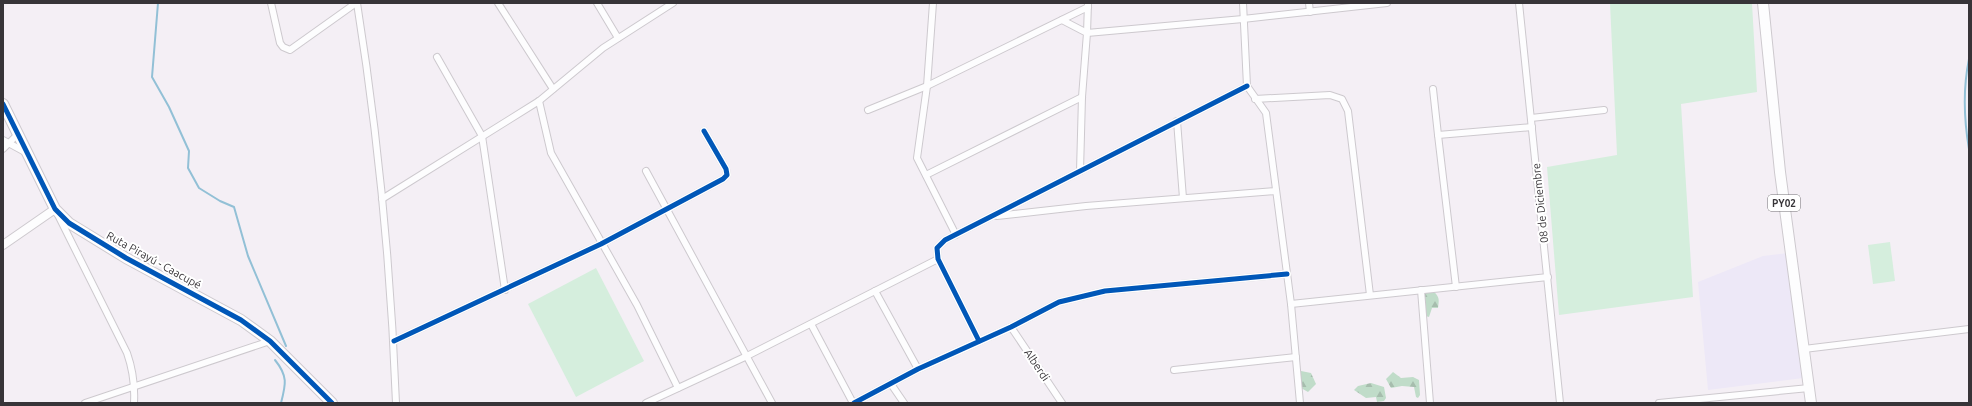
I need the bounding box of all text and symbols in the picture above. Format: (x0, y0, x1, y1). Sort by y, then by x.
street label: 08 de Diciembre (1530, 162, 1550, 244)
road number: PY02 (1768, 195, 1800, 211)
street label: Ruta Pirayú - Caacupé (105, 229, 203, 291)
street label: Alberdi (1022, 347, 1052, 383)

